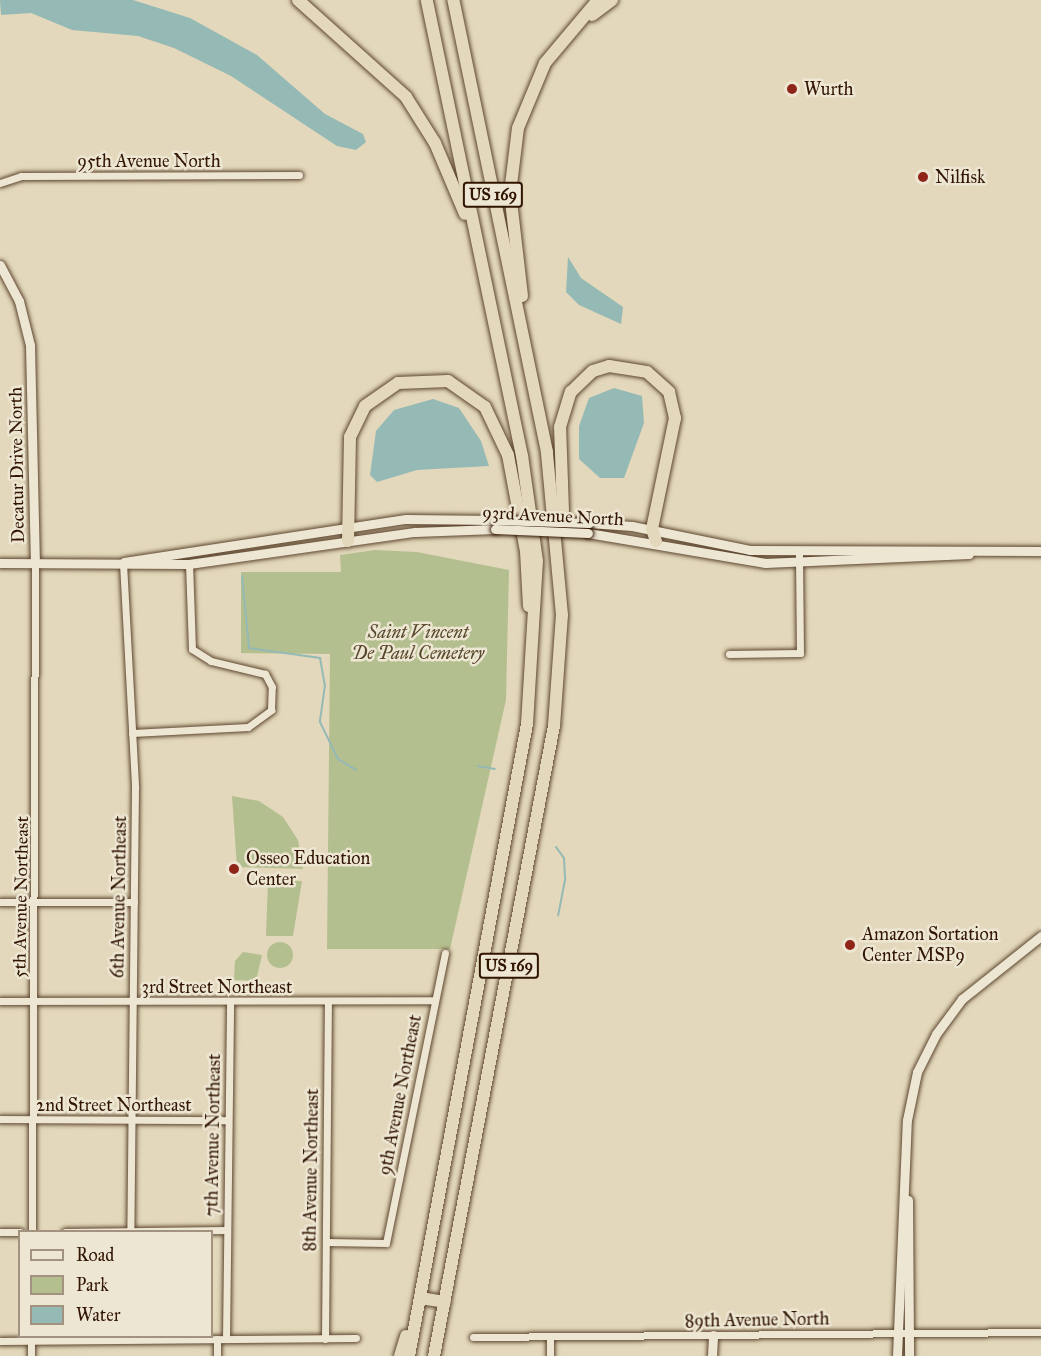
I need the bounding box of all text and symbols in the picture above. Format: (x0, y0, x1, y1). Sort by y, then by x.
place label: Wurth (804, 78, 854, 100)
marker: Wurth (785, 82, 799, 96)
street label: 95th Avenue North (77, 150, 221, 172)
place label: Nilfisk (935, 166, 985, 188)
marker: Nilfisk (916, 170, 930, 184)
road number: US 169 (462, 182, 524, 208)
street label: Decatur Drive North (5, 387, 29, 543)
street label: 93rd Avenue North (482, 502, 624, 530)
park label: Saint Vincent De Paul Cemetery (352, 622, 484, 664)
street label: 5th Avenue Northeast (9, 816, 33, 978)
street label: 6th Avenue Northeast (107, 816, 131, 978)
place label: Osseo Education Center (246, 848, 370, 890)
marker: Osseo Education Center (227, 862, 241, 876)
place label: Amazon Sortation Center MSP9 (862, 924, 998, 966)
marker: Amazon Sortation Center MSP9 (843, 938, 857, 952)
road number: US 169 (478, 953, 540, 979)
street label: 3rd Street Northeast (142, 976, 292, 998)
street label: 9th Avenue Northeast (374, 1013, 426, 1177)
street label: 7th Avenue Northeast (201, 1053, 225, 1217)
street label: 8th Avenue Northeast (299, 1088, 323, 1252)
street label: 2nd Street Northeast (36, 1094, 192, 1116)
legend (18, 1230, 213, 1338)
text: Road (76, 1244, 114, 1266)
text: Park (76, 1274, 109, 1296)
text: Water (76, 1304, 120, 1326)
street label: 89th Avenue North (685, 1308, 829, 1332)

